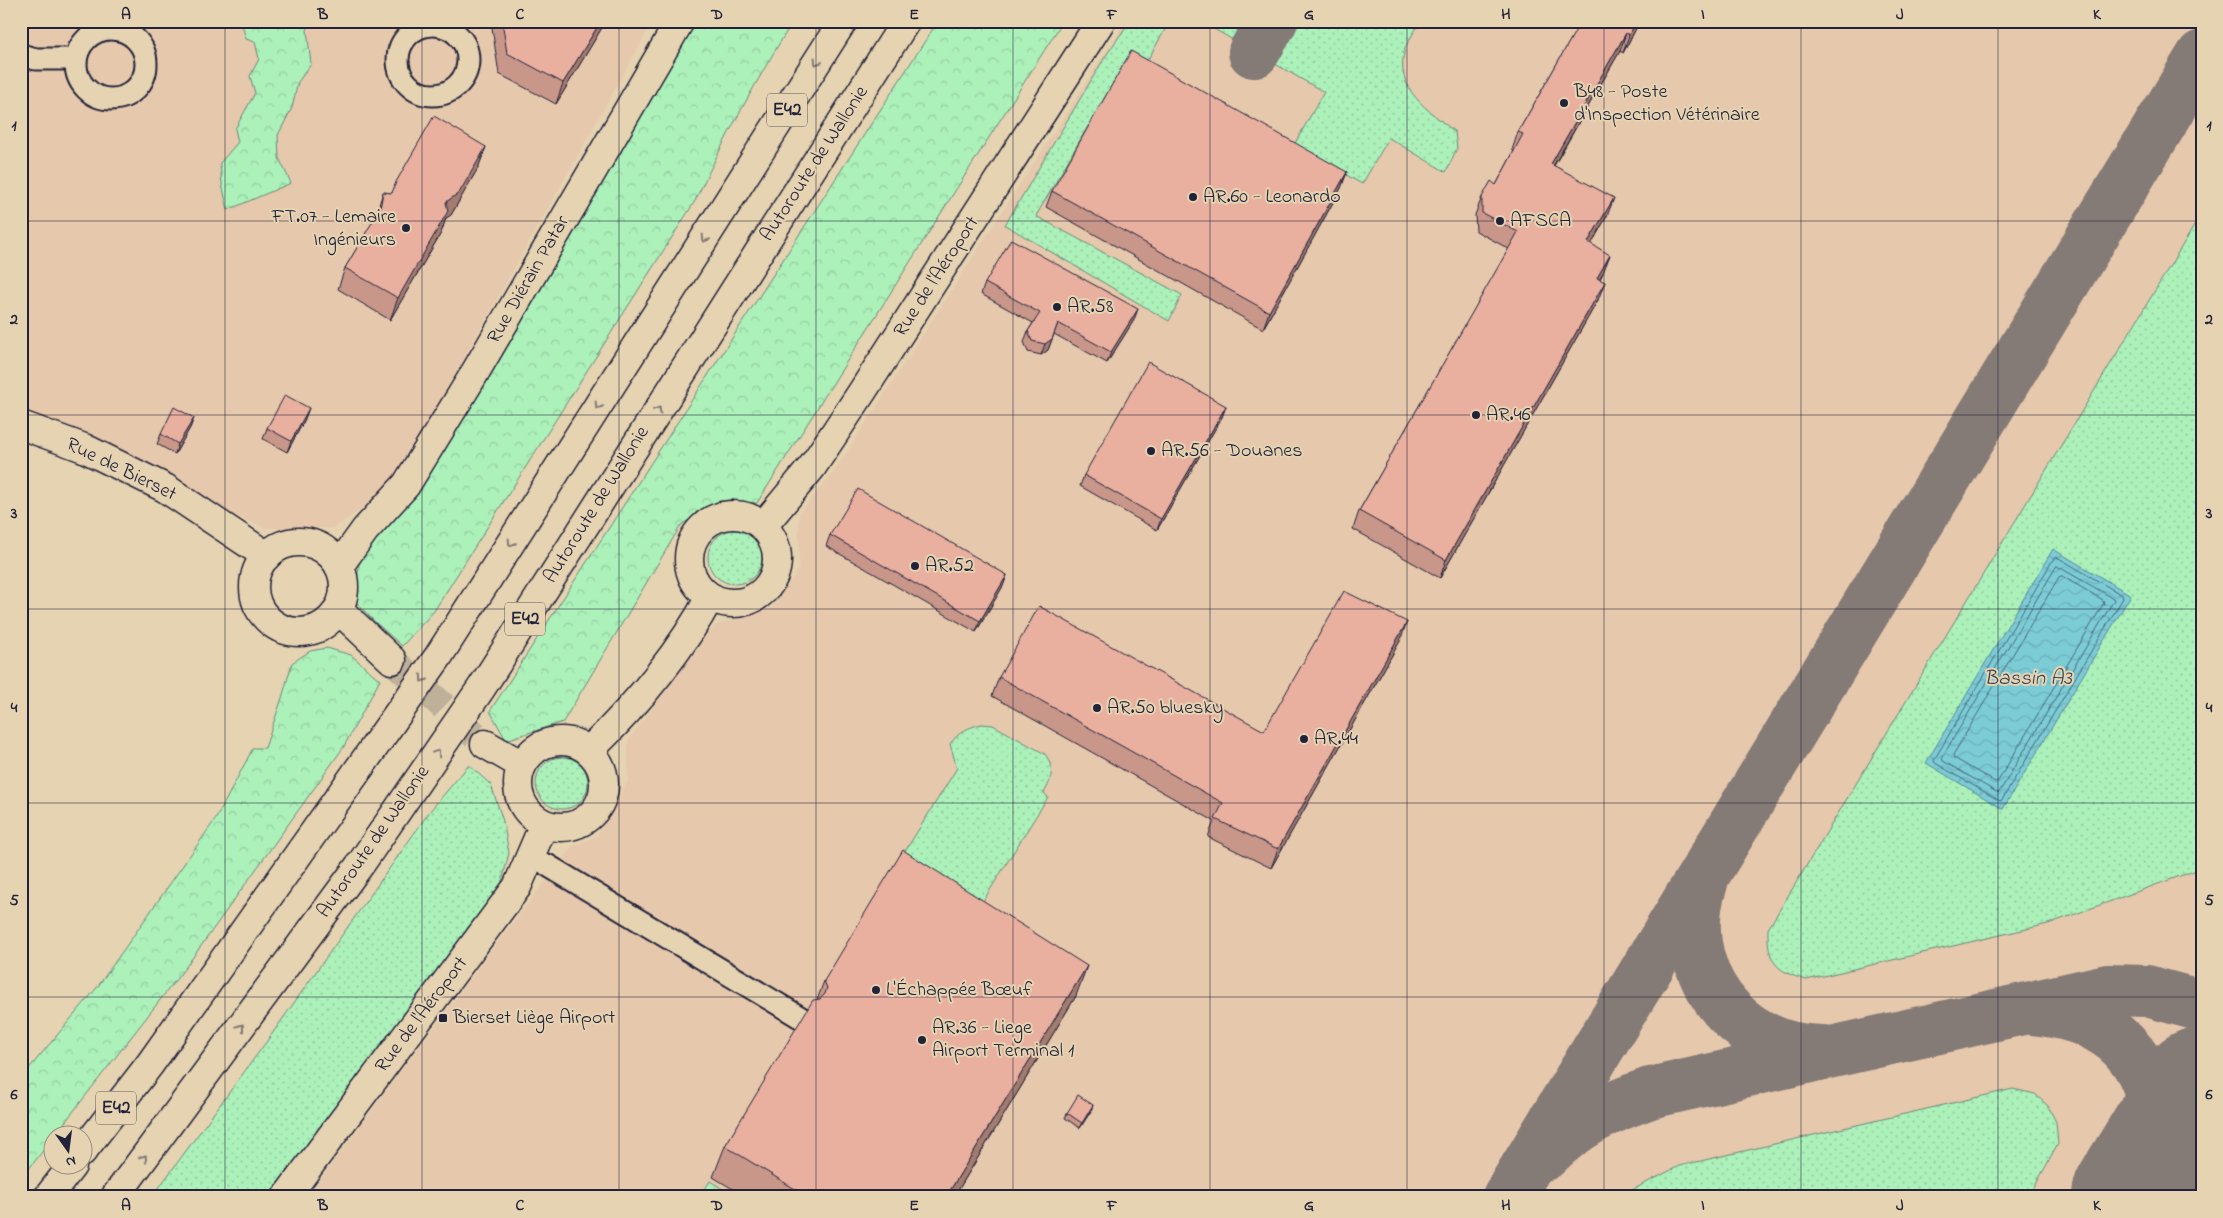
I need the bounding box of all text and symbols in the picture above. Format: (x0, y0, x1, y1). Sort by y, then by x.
text: A (121, 3, 131, 27)
text: B (317, 3, 329, 27)
text: C (516, 3, 525, 27)
text: D (710, 3, 723, 27)
text: E (909, 3, 919, 27)
text: F (1106, 3, 1118, 27)
text: G (1304, 3, 1314, 27)
text: H (1501, 3, 1511, 27)
text: I (1701, 3, 1705, 27)
text: J (1896, 3, 1904, 27)
text: K (2093, 3, 2102, 27)
one-way arrow (813, 57, 823, 66)
place label: B48 - Poste d'Inspection Vétérinaire (1573, 78, 1760, 130)
street label: Autoroute de Wallonie (754, 80, 876, 248)
road number: E42 (767, 94, 807, 126)
marker: B48 - Poste d'Inspection Vétérinaire (1558, 97, 1570, 109)
text: 1 (11, 114, 17, 138)
text: 1 (2206, 114, 2212, 138)
place label: AR.60 - Leonardo (1203, 183, 1341, 212)
marker: AR.60 - Leonardo (1187, 191, 1199, 203)
place label: FT.07 - Lemaire Ingénieurs (271, 203, 396, 256)
place label: AFSCA (1510, 207, 1571, 236)
street label: Rue Diérain Patar (480, 210, 578, 350)
street label: Rue de l'Aéroport (887, 211, 987, 343)
marker: AFSCA (1494, 215, 1506, 227)
marker: FT.07 - Lemaire Ingénieurs (400, 222, 412, 234)
one-way arrow (701, 234, 711, 243)
place label: AR.58 (1067, 293, 1113, 322)
marker: AR.58 (1051, 301, 1063, 313)
text: 2 (9, 308, 18, 332)
text: 2 (2204, 308, 2213, 332)
one-way arrow (595, 400, 604, 409)
place label: AR.46 (1486, 401, 1531, 430)
one-way arrow (651, 407, 661, 416)
marker: AR.46 (1470, 409, 1482, 421)
street label: Autoroute de Wallonie (537, 421, 657, 589)
street label: Rue de Bierset (61, 431, 181, 509)
place label: AR.56 - Douanes (1161, 437, 1302, 466)
marker: AR.56 - Douanes (1145, 445, 1157, 457)
text: 3 (10, 502, 18, 526)
text: 3 (2205, 502, 2213, 526)
one-way arrow (507, 537, 517, 546)
place label: AR.52 (925, 552, 974, 581)
marker: AR.52 (909, 560, 921, 572)
road number: E42 (505, 602, 545, 636)
water label: Bassin A3 (1984, 664, 2073, 694)
one-way arrow (420, 674, 429, 683)
place label: AR.50 bluesky (1107, 694, 1223, 723)
text: 4 (10, 696, 18, 720)
text: 4 (2205, 696, 2213, 720)
marker: AR.50 bluesky (1091, 702, 1103, 714)
place label: AR.44 (1314, 725, 1358, 754)
marker: AR.44 (1298, 733, 1310, 745)
one-way arrow (431, 749, 440, 758)
street label: Autoroute de Wallonie (310, 760, 438, 924)
text: 5 (9, 889, 19, 913)
text: 5 (2204, 889, 2214, 913)
street label: Rue de l'Aéroport (369, 950, 476, 1079)
place label: L'Échappée Bœuf (886, 976, 1033, 1005)
marker: L'Échappée Bœuf (870, 984, 882, 996)
place label: Bierset Liège Airport (452, 1004, 616, 1034)
marker: Bierset Liège Airport (437, 1012, 449, 1024)
place label: AR.36 - Liege Airport Terminal 1 (932, 1014, 1074, 1066)
one-way arrow (235, 1024, 243, 1033)
marker: AR.36 - Liege Airport Terminal 1 (916, 1034, 928, 1046)
text: 6 (9, 1083, 18, 1107)
text: 6 (2204, 1083, 2213, 1107)
road number: E42 (96, 1092, 136, 1124)
north arrow (42, 1126, 92, 1176)
text: N (64, 1150, 78, 1172)
one-way arrow (138, 1154, 147, 1164)
text: A (121, 1194, 131, 1218)
text: B (317, 1194, 329, 1218)
text: C (516, 1194, 525, 1218)
text: D (710, 1194, 723, 1218)
text: E (909, 1194, 919, 1218)
text: F (1106, 1194, 1118, 1218)
text: G (1304, 1194, 1314, 1218)
text: H (1501, 1194, 1511, 1218)
text: I (1701, 1194, 1705, 1218)
text: J (1896, 1194, 1904, 1218)
text: K (2093, 1194, 2102, 1218)

